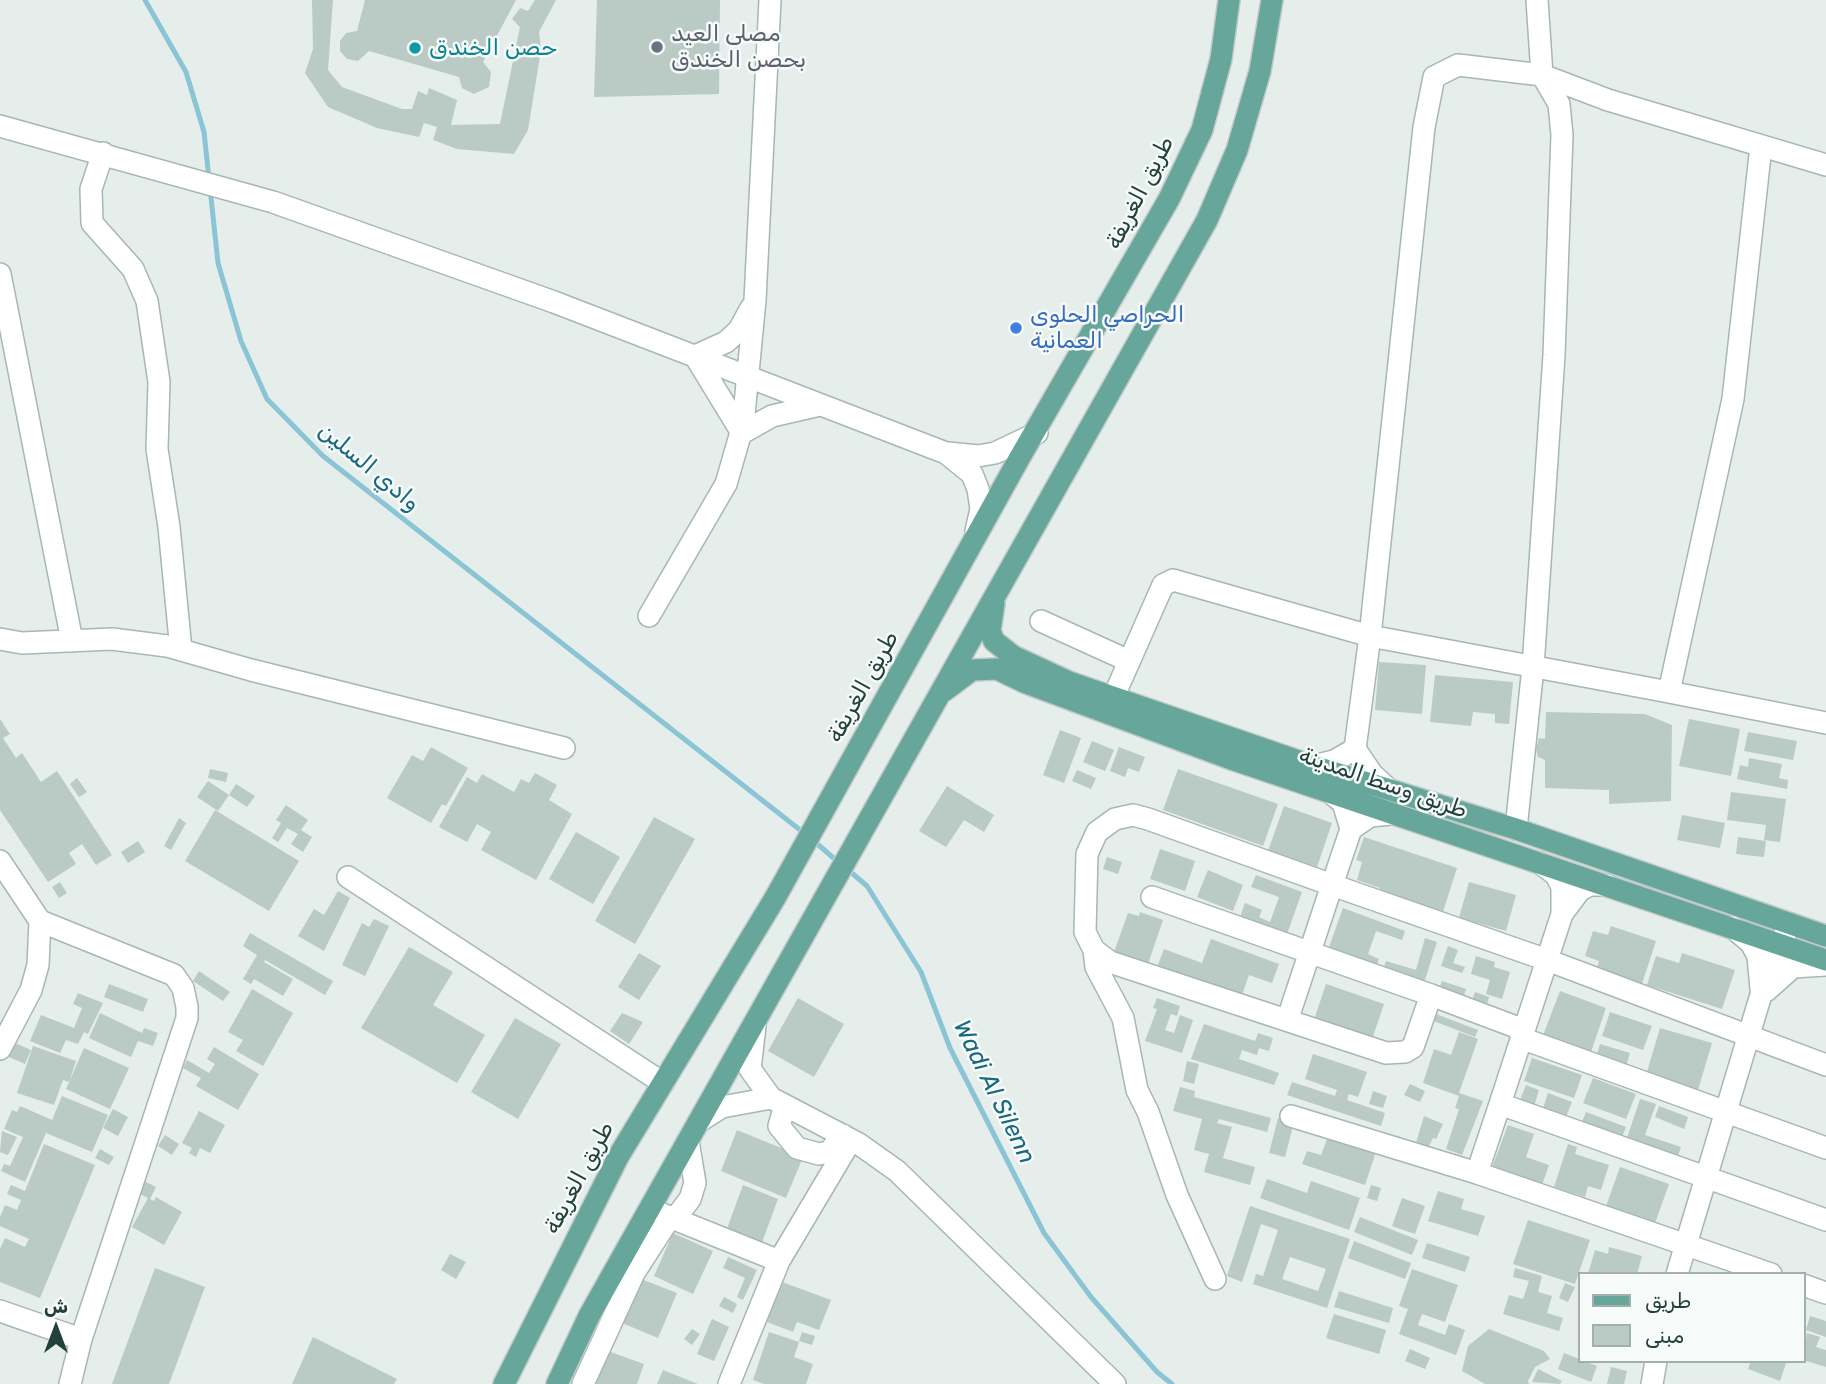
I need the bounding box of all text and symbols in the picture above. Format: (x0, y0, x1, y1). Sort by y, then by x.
place label: مصلى العيد بحصن الخندق (671, 20, 806, 74)
place label: حصن الخندق (429, 34, 557, 62)
marker: مصلى العيد بحصن الخندق (649, 39, 665, 55)
marker: حصن الخندق (407, 40, 423, 56)
street label: طريق الغريفة (1100, 132, 1180, 254)
place label: الحراصي الحلوى العمانية (1030, 301, 1184, 355)
marker: الحراصي الحلوى العمانية (1008, 320, 1024, 336)
water label: وادي السلين (312, 416, 426, 518)
street label: طريق الغريفة (821, 626, 905, 748)
street label: طريق وسط المدينة (1295, 741, 1471, 825)
water label: Wadi Al Silenn (947, 1015, 1041, 1169)
street label: طريق الغريفة (538, 1117, 620, 1239)
legend (1577, 1272, 1805, 1363)
text: طريق (1645, 1288, 1691, 1313)
north arrow (21, 1293, 91, 1363)
text: ش (44, 1295, 68, 1318)
text: مبنى (1645, 1323, 1684, 1348)

